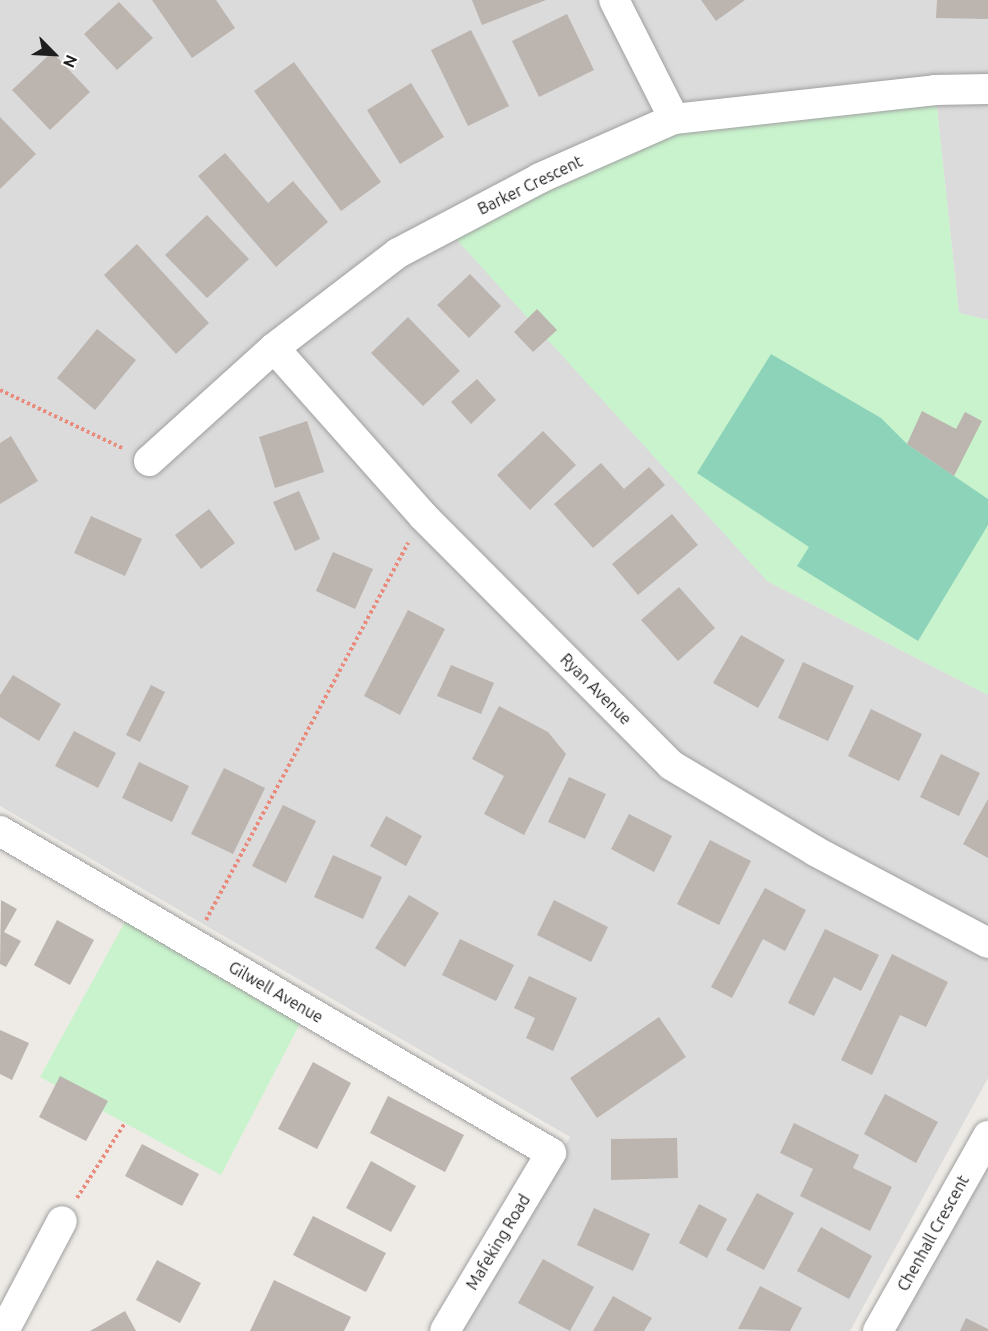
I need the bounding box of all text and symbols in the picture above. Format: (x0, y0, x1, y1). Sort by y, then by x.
north arrow (24, 24, 84, 84)
text: N (60, 52, 81, 70)
street label: Barker Crescent (475, 151, 585, 219)
street label: Ryan Avenue (556, 649, 636, 729)
street label: Gilwell Avenue (225, 957, 327, 1027)
street label: Chenhall Crescent (893, 1172, 973, 1294)
street label: Mafeking Road (462, 1191, 534, 1293)

